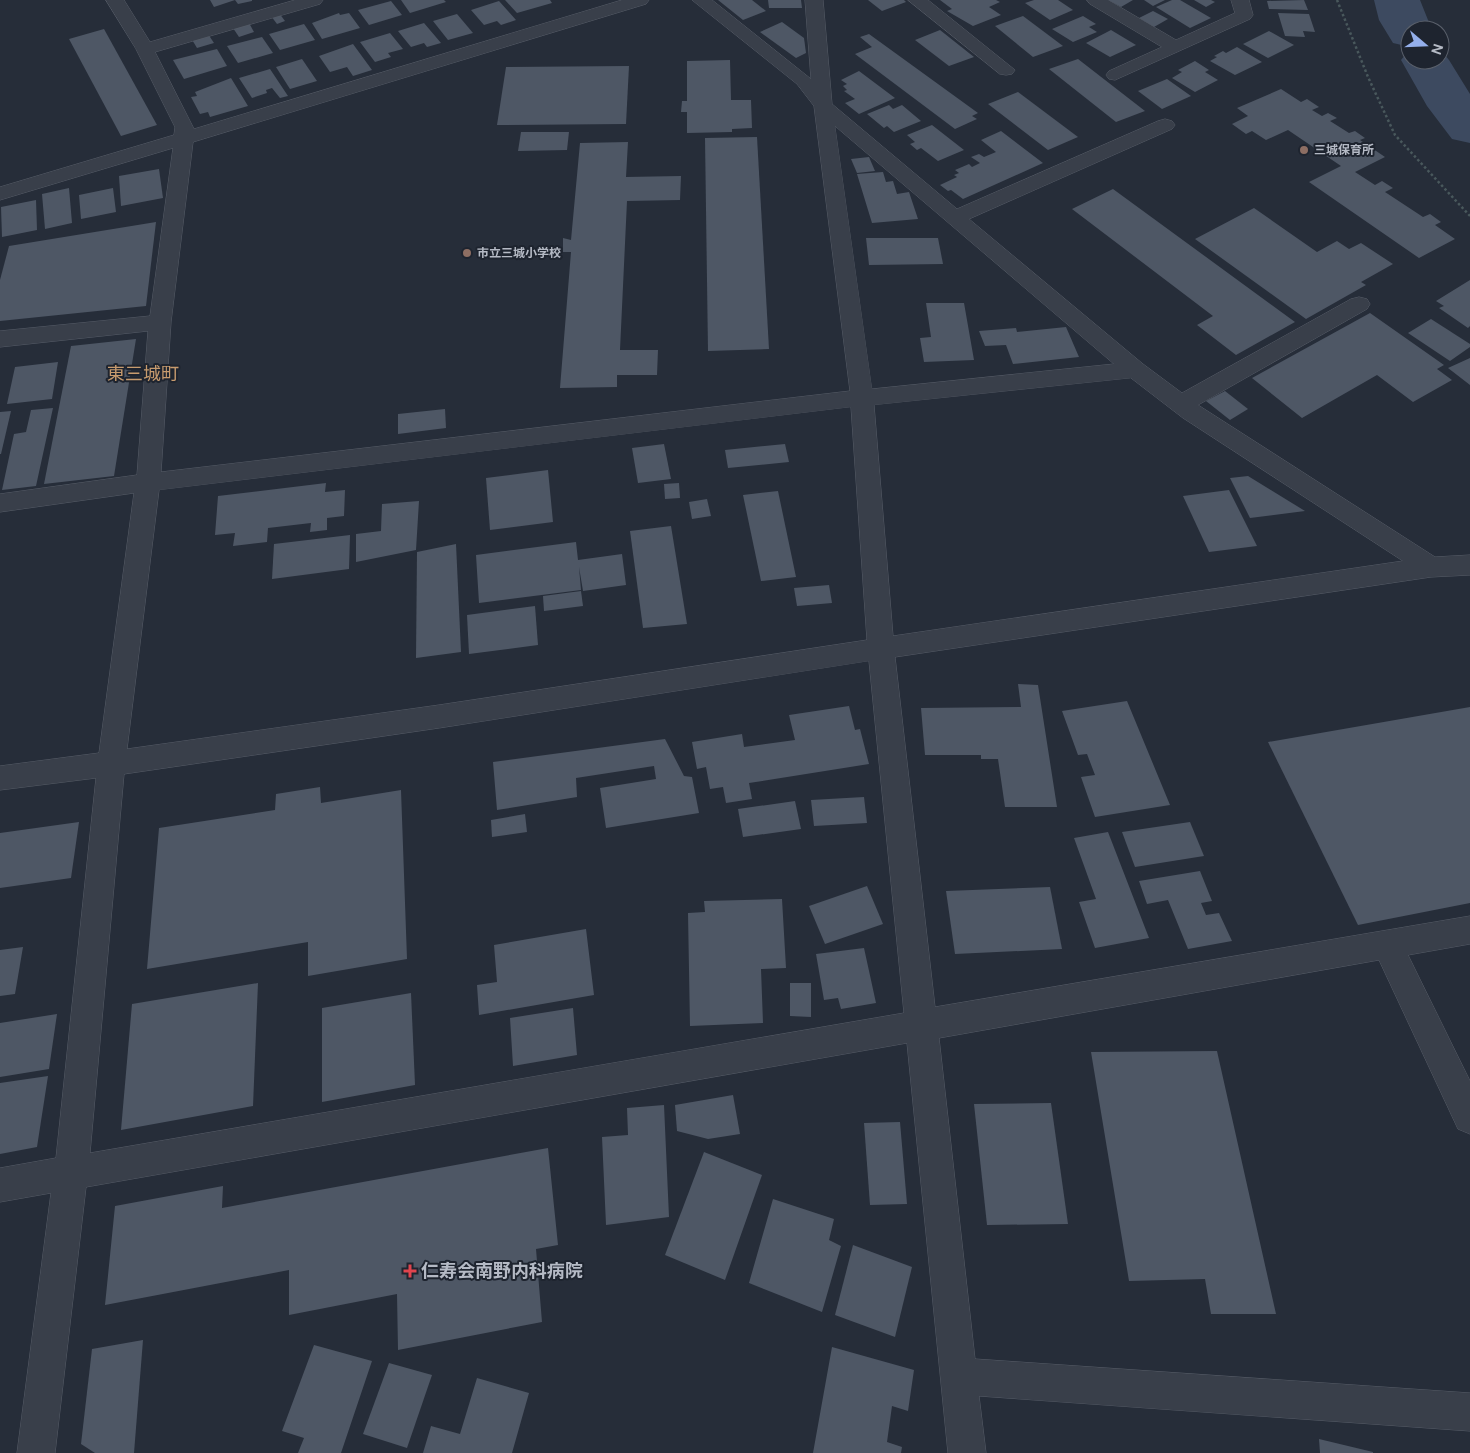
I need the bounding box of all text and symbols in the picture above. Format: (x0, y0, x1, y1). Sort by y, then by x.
north arrow (1400, 20, 1450, 70)
text: N (1427, 41, 1447, 57)
place label: 三城保育所 (1314, 142, 1374, 158)
marker: 三城保育所 (1298, 144, 1310, 156)
place label: 市立三城小学校 (477, 245, 561, 261)
marker: 市立三城小学校 (461, 247, 473, 259)
district label: 東三城町 (107, 362, 179, 386)
place label: 仁寿会南野内科病院 (421, 1259, 583, 1283)
marker: 仁寿会南野内科病院 (403, 1264, 417, 1278)

